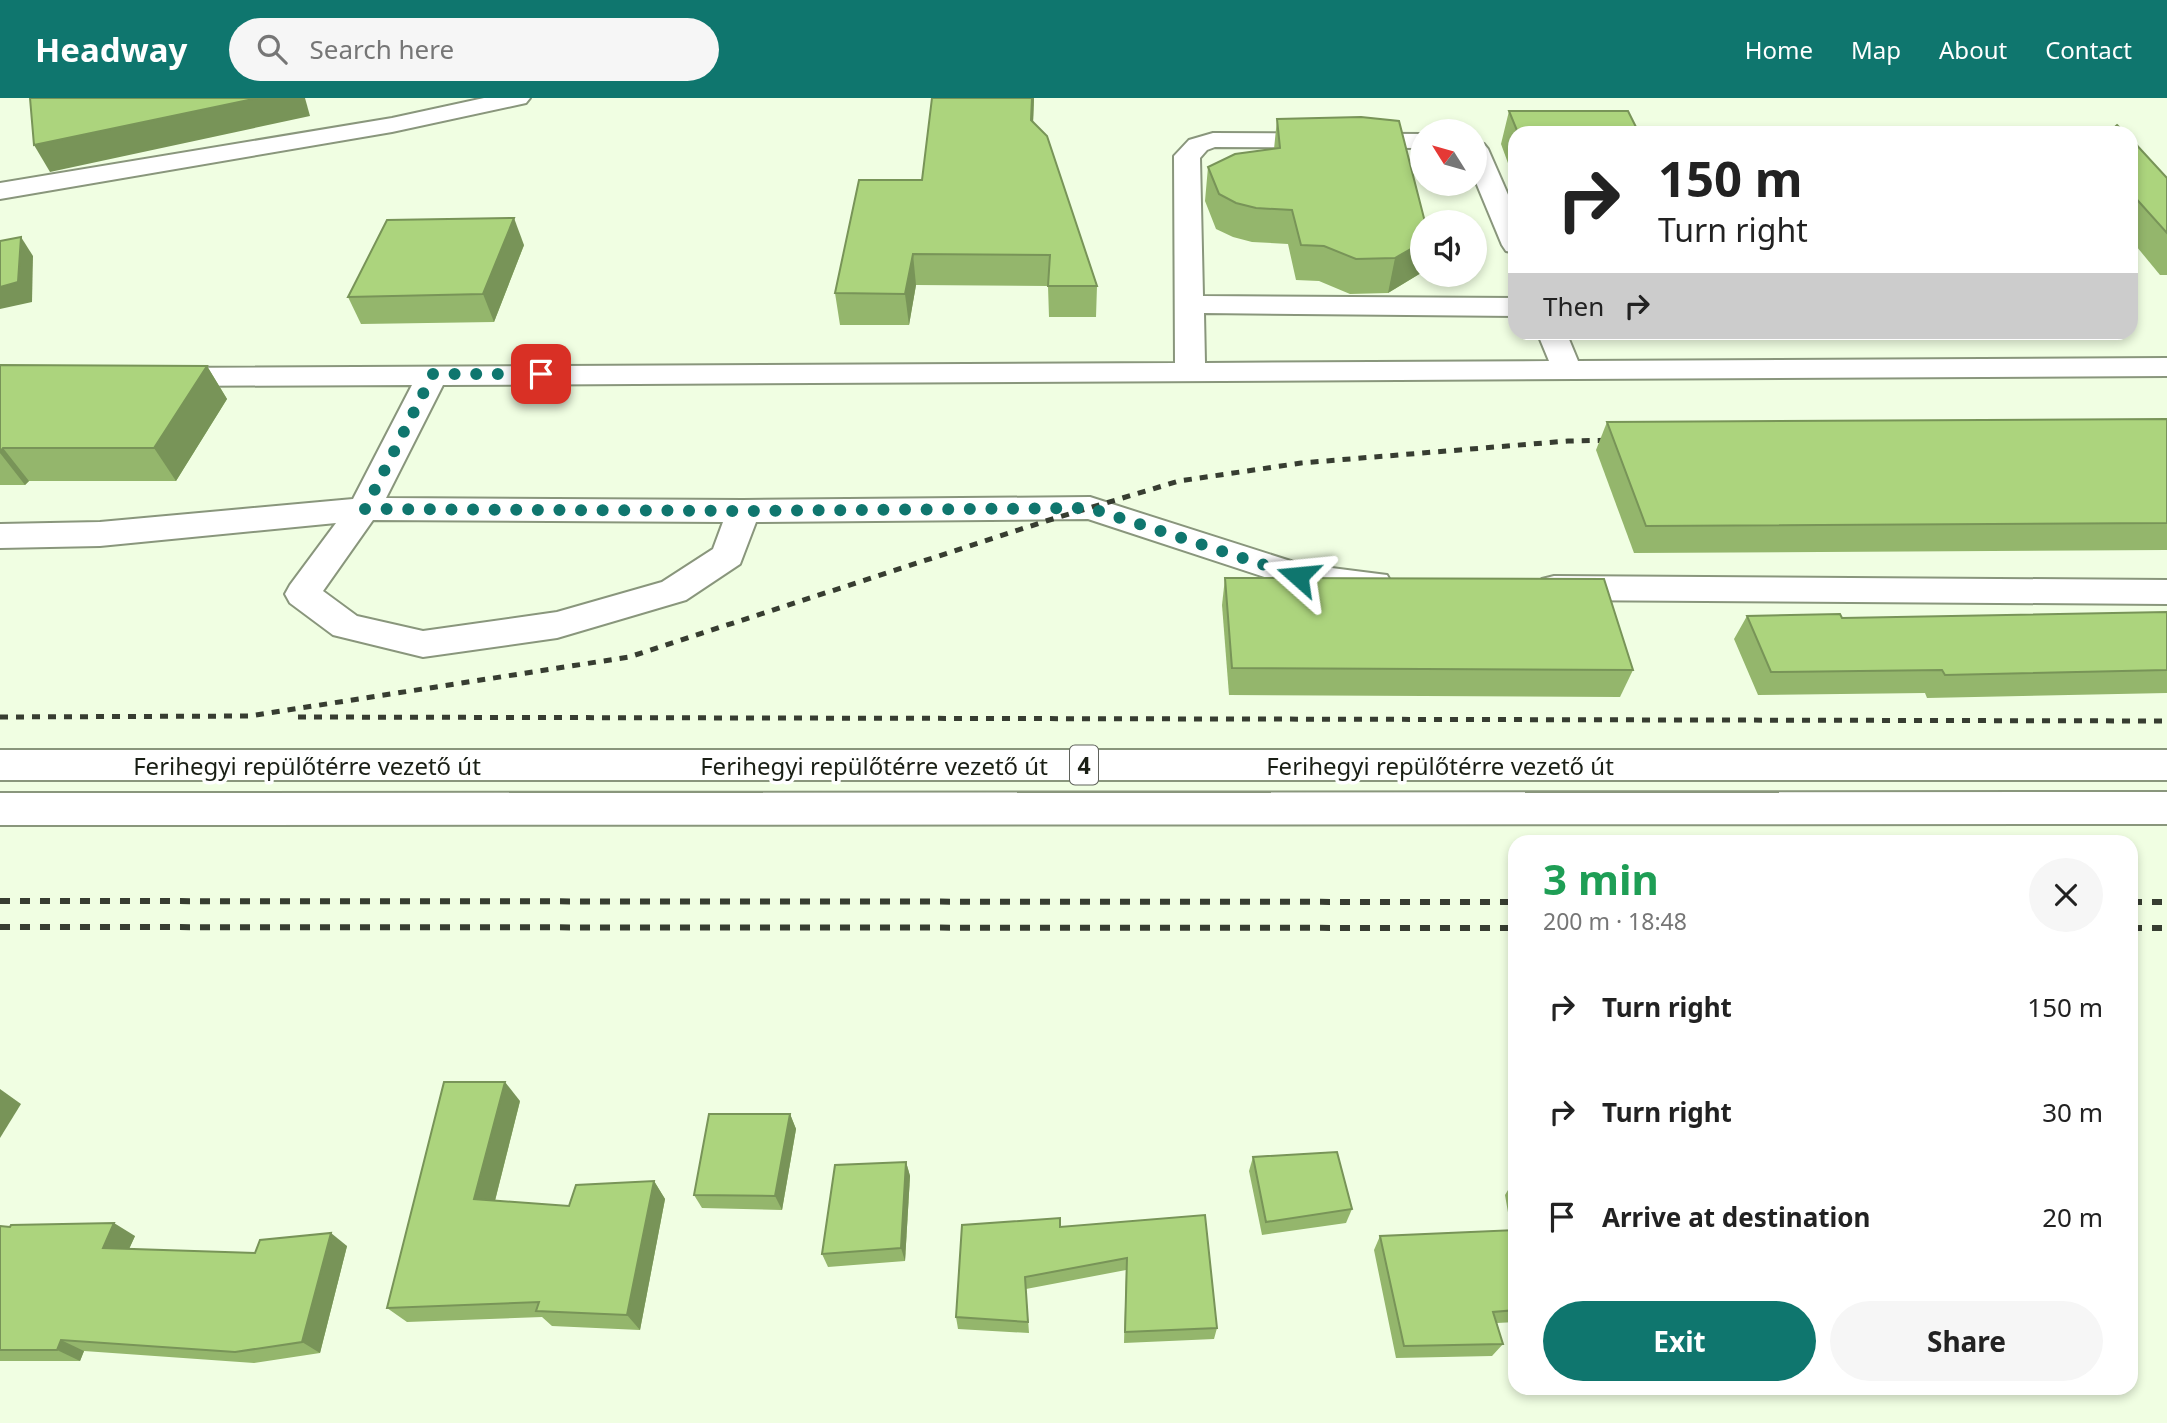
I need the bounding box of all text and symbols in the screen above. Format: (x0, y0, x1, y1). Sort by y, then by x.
search box (229, 18, 719, 81)
text: Headway (35, 27, 187, 72)
icon: search (253, 30, 291, 68)
text: Search here (309, 31, 454, 67)
text: Home (1745, 33, 1813, 66)
text: Map (1851, 33, 1901, 66)
text: About (1939, 33, 2007, 66)
text: Contact (2045, 33, 2132, 66)
north arrow (1410, 119, 1488, 196)
map controls (1410, 119, 1487, 287)
text: 150 m (1658, 145, 1803, 211)
icon: right (1543, 154, 1634, 245)
text: Turn right (1658, 208, 1808, 251)
button: sound (1410, 210, 1487, 287)
icon: right (1618, 287, 1656, 325)
text: Then (1543, 288, 1604, 324)
pin (511, 344, 571, 404)
icon: arrive (522, 355, 560, 393)
position arrow (1261, 539, 1335, 613)
road number: 4 (1070, 746, 1098, 785)
street label: Ferihegyi repülőtérre vezető út (133, 749, 481, 782)
street label: Ferihegyi repülőtérre vezető út (700, 749, 1048, 782)
street label: Ferihegyi repülőtérre vezető út (1266, 749, 1614, 782)
text: 3 min (1543, 850, 1659, 907)
button: close (2029, 858, 2103, 932)
text: 200 m · 18:48 (1543, 905, 1687, 937)
icon: right (1543, 988, 1581, 1026)
text: Turn right (1602, 989, 1732, 1025)
text: 150 m (2027, 989, 2103, 1025)
icon: right (1543, 1093, 1581, 1131)
text: Turn right (1602, 1094, 1732, 1130)
text: 30 m (2042, 1094, 2103, 1130)
icon: arrive (1543, 1198, 1581, 1236)
text: Arrive at destination (1602, 1199, 1871, 1235)
text: 20 m (2042, 1199, 2103, 1235)
button: Exit (1543, 1301, 1816, 1381)
button: Share (1830, 1301, 2103, 1381)

